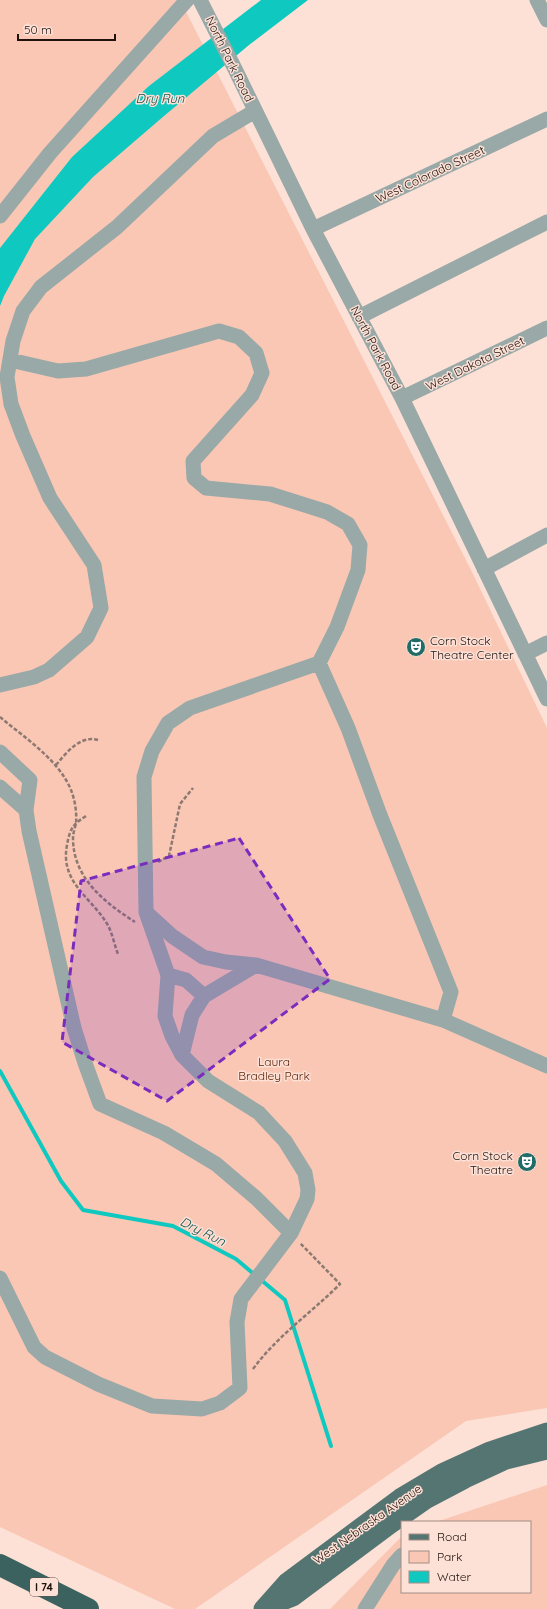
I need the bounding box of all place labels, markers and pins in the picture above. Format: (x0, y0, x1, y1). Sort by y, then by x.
place label: Corn Stock Theatre Center (430, 633, 514, 662)
theatre icon: Corn Stock Theatre Center (405, 636, 427, 658)
place label: Corn Stock Theatre (452, 1148, 513, 1177)
theatre icon: Corn Stock Theatre (516, 1151, 538, 1173)

